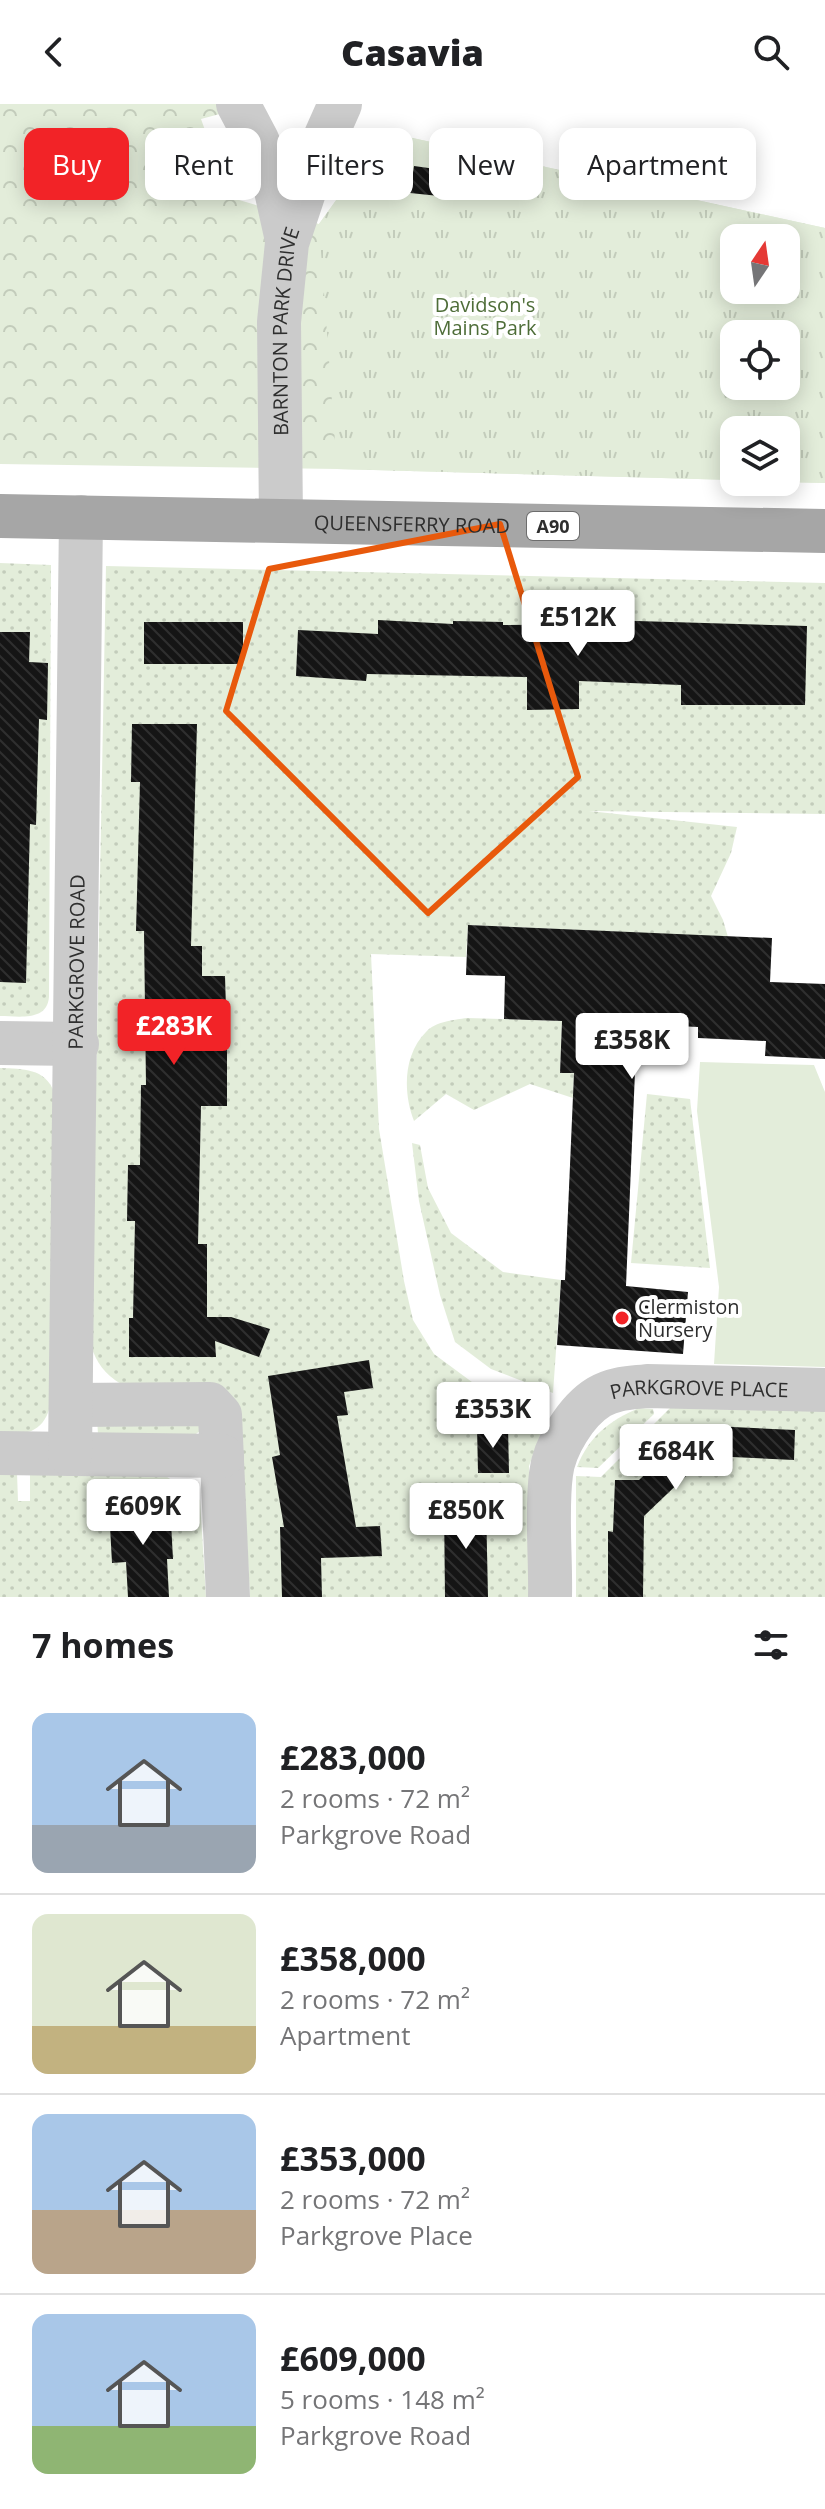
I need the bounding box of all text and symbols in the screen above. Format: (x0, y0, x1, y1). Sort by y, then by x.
text: Casavia (341, 28, 484, 77)
icon: back (32, 30, 76, 74)
icon: search (749, 30, 793, 74)
chip: Buy (24, 128, 129, 200)
chip: Rent (145, 128, 261, 200)
chip: Filters (277, 128, 413, 200)
chip: New (429, 128, 543, 200)
chip: Apartment (559, 128, 756, 200)
street label: BARNTON PARK DRIVE (265, 223, 305, 436)
north arrow (720, 224, 800, 304)
map controls (720, 224, 800, 496)
park label: Davidson's Mains Park (434, 291, 537, 341)
button: locate (720, 320, 800, 400)
button: layers (720, 416, 800, 496)
street label: QUEENSFERRY ROAD (314, 508, 510, 539)
road number: A90 (527, 512, 579, 540)
pin: £512K (522, 590, 634, 658)
text: £512K (540, 598, 616, 634)
street label: PARKGROVE ROAD (61, 874, 90, 1050)
pin: £283K (118, 999, 230, 1067)
text: £283K (136, 1007, 212, 1043)
pin: £358K (576, 1013, 688, 1081)
text: £358K (594, 1021, 670, 1057)
place label: Clermiston Nursery (638, 1293, 740, 1343)
marker: Clermiston Nursery (613, 1309, 631, 1327)
street label: PARKGROVE PLACE (607, 1372, 789, 1405)
pin: £353K (437, 1382, 549, 1450)
text: £353K (455, 1390, 531, 1426)
pin: £684K (620, 1424, 732, 1492)
text: £684K (638, 1432, 714, 1468)
pin: £609K (87, 1479, 199, 1547)
pin: £850K (410, 1483, 522, 1551)
text: £609K (105, 1487, 181, 1523)
text: £850K (428, 1491, 504, 1527)
text: 7 homes (32, 1622, 174, 1668)
icon: filters (749, 1623, 793, 1667)
text: £283,000 (280, 1734, 426, 1780)
icon: home (96, 1745, 192, 1841)
text: 2 rooms · 72 m² (280, 1780, 470, 1816)
text: Parkgrove Road (280, 1816, 471, 1852)
text: £358,000 (280, 1935, 426, 1981)
icon: home (96, 1946, 192, 2042)
text: 2 rooms · 72 m² (280, 1981, 470, 2017)
text: Apartment (280, 2017, 411, 2053)
text: £353,000 (280, 2135, 426, 2181)
icon: home (96, 2146, 192, 2242)
text: 2 rooms · 72 m² (280, 2181, 470, 2217)
text: Parkgrove Place (280, 2217, 473, 2253)
text: £609,000 (280, 2335, 426, 2381)
icon: home (96, 2346, 192, 2442)
text: 5 rooms · 148 m² (280, 2381, 485, 2417)
text: Parkgrove Road (280, 2417, 471, 2453)

